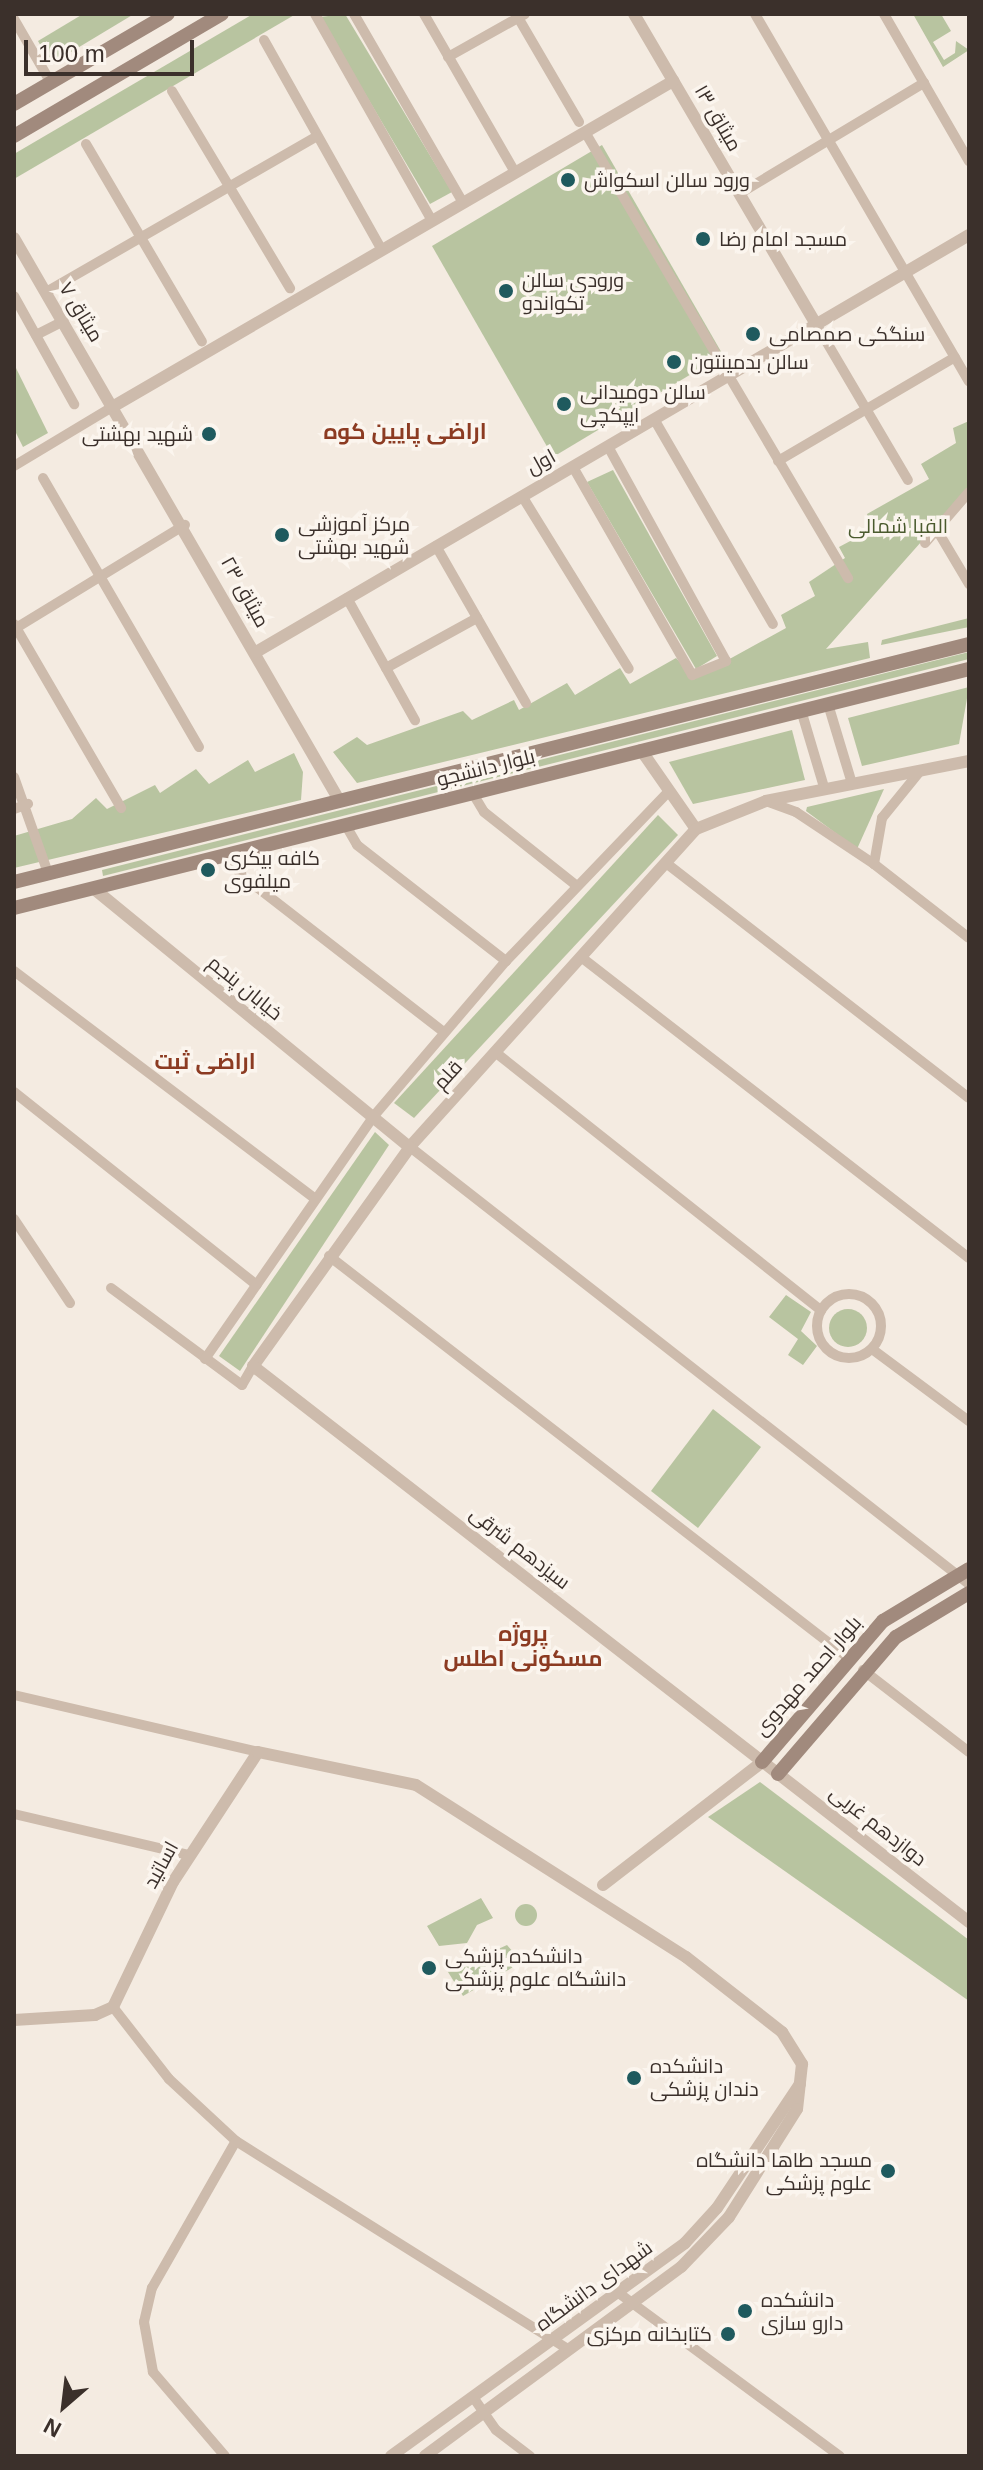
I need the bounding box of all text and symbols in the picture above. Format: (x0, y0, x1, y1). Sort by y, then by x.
scale bar (28, 24, 198, 74)
text: 100 m (38, 40, 105, 67)
street label: میثاق ۱۳ (689, 80, 747, 156)
place label: ورود سالن اسکواش (584, 168, 750, 192)
marker: ورود سالن اسکواش (559, 171, 577, 189)
place label: مسجد امام رضا (719, 227, 847, 251)
marker: مسجد امام رضا (694, 230, 712, 248)
place label: ورودی سالن تکواندو (522, 268, 624, 315)
street label: میثاق ۷ (54, 278, 108, 346)
marker: ورودی سالن تکواندو (497, 282, 515, 300)
place label: سنگکی صمصامی (769, 322, 925, 346)
marker: سنگکی صمصامی (744, 325, 762, 343)
place label: سالن بدمینتون (690, 350, 809, 374)
marker: سالن بدمینتون (665, 353, 683, 371)
place label: سالن دومیدانی ایپکچی (580, 380, 706, 427)
marker: سالن دومیدانی ایپکچی (555, 395, 573, 413)
district label: اراضی پایین کوه (323, 419, 487, 445)
place label: شهید بهشتی (82, 422, 193, 446)
marker: شهید بهشتی (200, 425, 218, 443)
street label: اول (522, 444, 560, 480)
place label: مرکز آموزشی شهید بهشتی (298, 512, 410, 559)
park label: الفبا شمالی (848, 514, 948, 538)
marker: مرکز آموزشی شهید بهشتی (273, 526, 291, 544)
street label: میثاق ۲۳ (216, 552, 274, 632)
street label: بلوار دانشجو (434, 744, 538, 792)
place label: کافه بیکری میلفوی (224, 846, 320, 893)
marker: کافه بیکری میلفوی (199, 861, 217, 879)
street label: خیابان پنجم (203, 951, 287, 1025)
district label: اراضی ثبت (154, 1049, 256, 1075)
street label: قلم (429, 1055, 467, 1095)
street label: سیزدهم شرقی (465, 1501, 575, 1595)
street label: بلوار احمد مهدوی (749, 1611, 867, 1741)
district label: پروژه مسکونی اطلس (444, 1620, 602, 1672)
street label: دوازدهم غربی (825, 1781, 931, 1871)
street label: اساتید (138, 1837, 184, 1893)
place label: دانشکده پزشکی دانشگاه علوم پزشکی (445, 1944, 626, 1991)
marker: دانشکده پزشکی دانشگاه علوم پزشکی (420, 1959, 438, 1977)
place label: دانشکده دندان پزشکی (650, 2054, 759, 2101)
marker: دانشکده دندان پزشکی (625, 2069, 643, 2087)
place label: مسجد طاها دانشگاه علوم پزشکی (696, 2148, 872, 2195)
marker: مسجد طاها دانشگاه علوم پزشکی (879, 2162, 897, 2180)
street label: شهدای دانشگاه (531, 2236, 657, 2336)
place label: دانشکده دارو سازی (761, 2288, 843, 2335)
marker: دانشکده دارو سازی (736, 2302, 754, 2320)
place label: کتابخانه مرکزی (587, 2322, 712, 2346)
marker: کتابخانه مرکزی (719, 2325, 737, 2343)
north arrow (24, 2366, 104, 2446)
text: N (40, 2413, 65, 2442)

